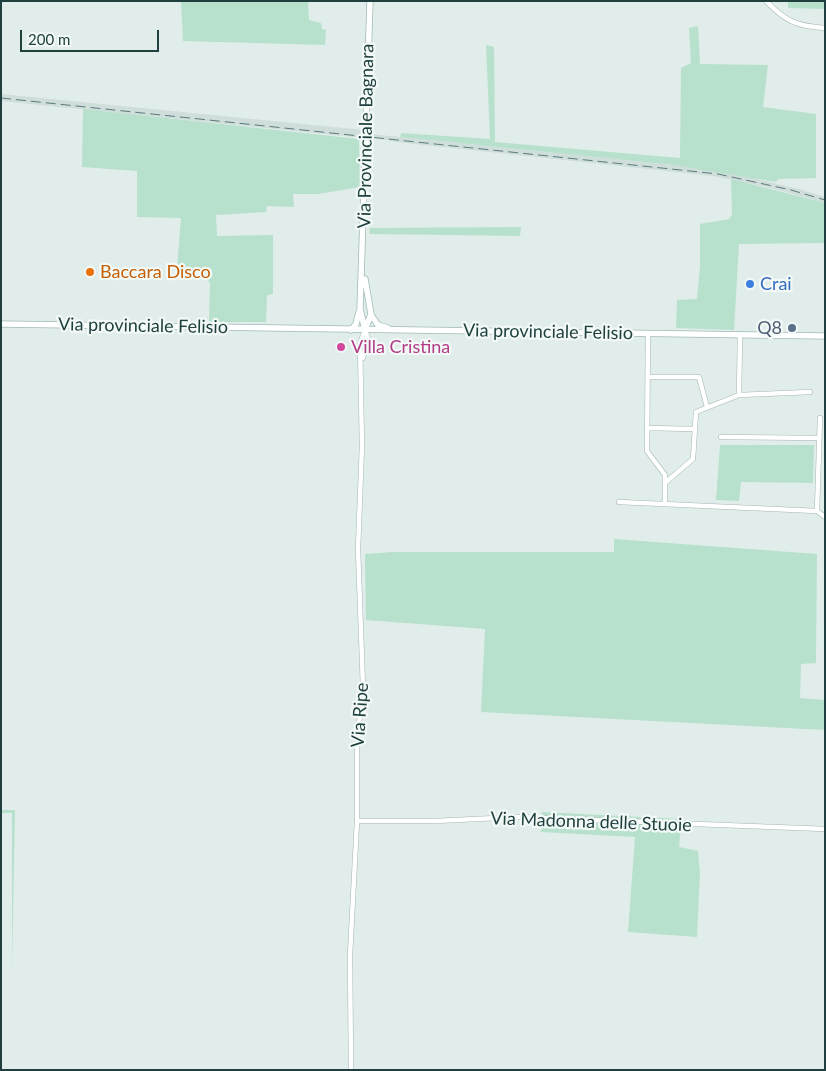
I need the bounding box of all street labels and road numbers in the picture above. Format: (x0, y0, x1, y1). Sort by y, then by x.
street label: Via Provinciale Bagnara (354, 43, 378, 229)
street label: Via provinciale Felisio (58, 314, 228, 338)
street label: Via provinciale Felisio (463, 320, 633, 344)
street label: Via Ripe (347, 682, 373, 748)
street label: Via Madonna delle Stuoie (490, 808, 692, 836)

